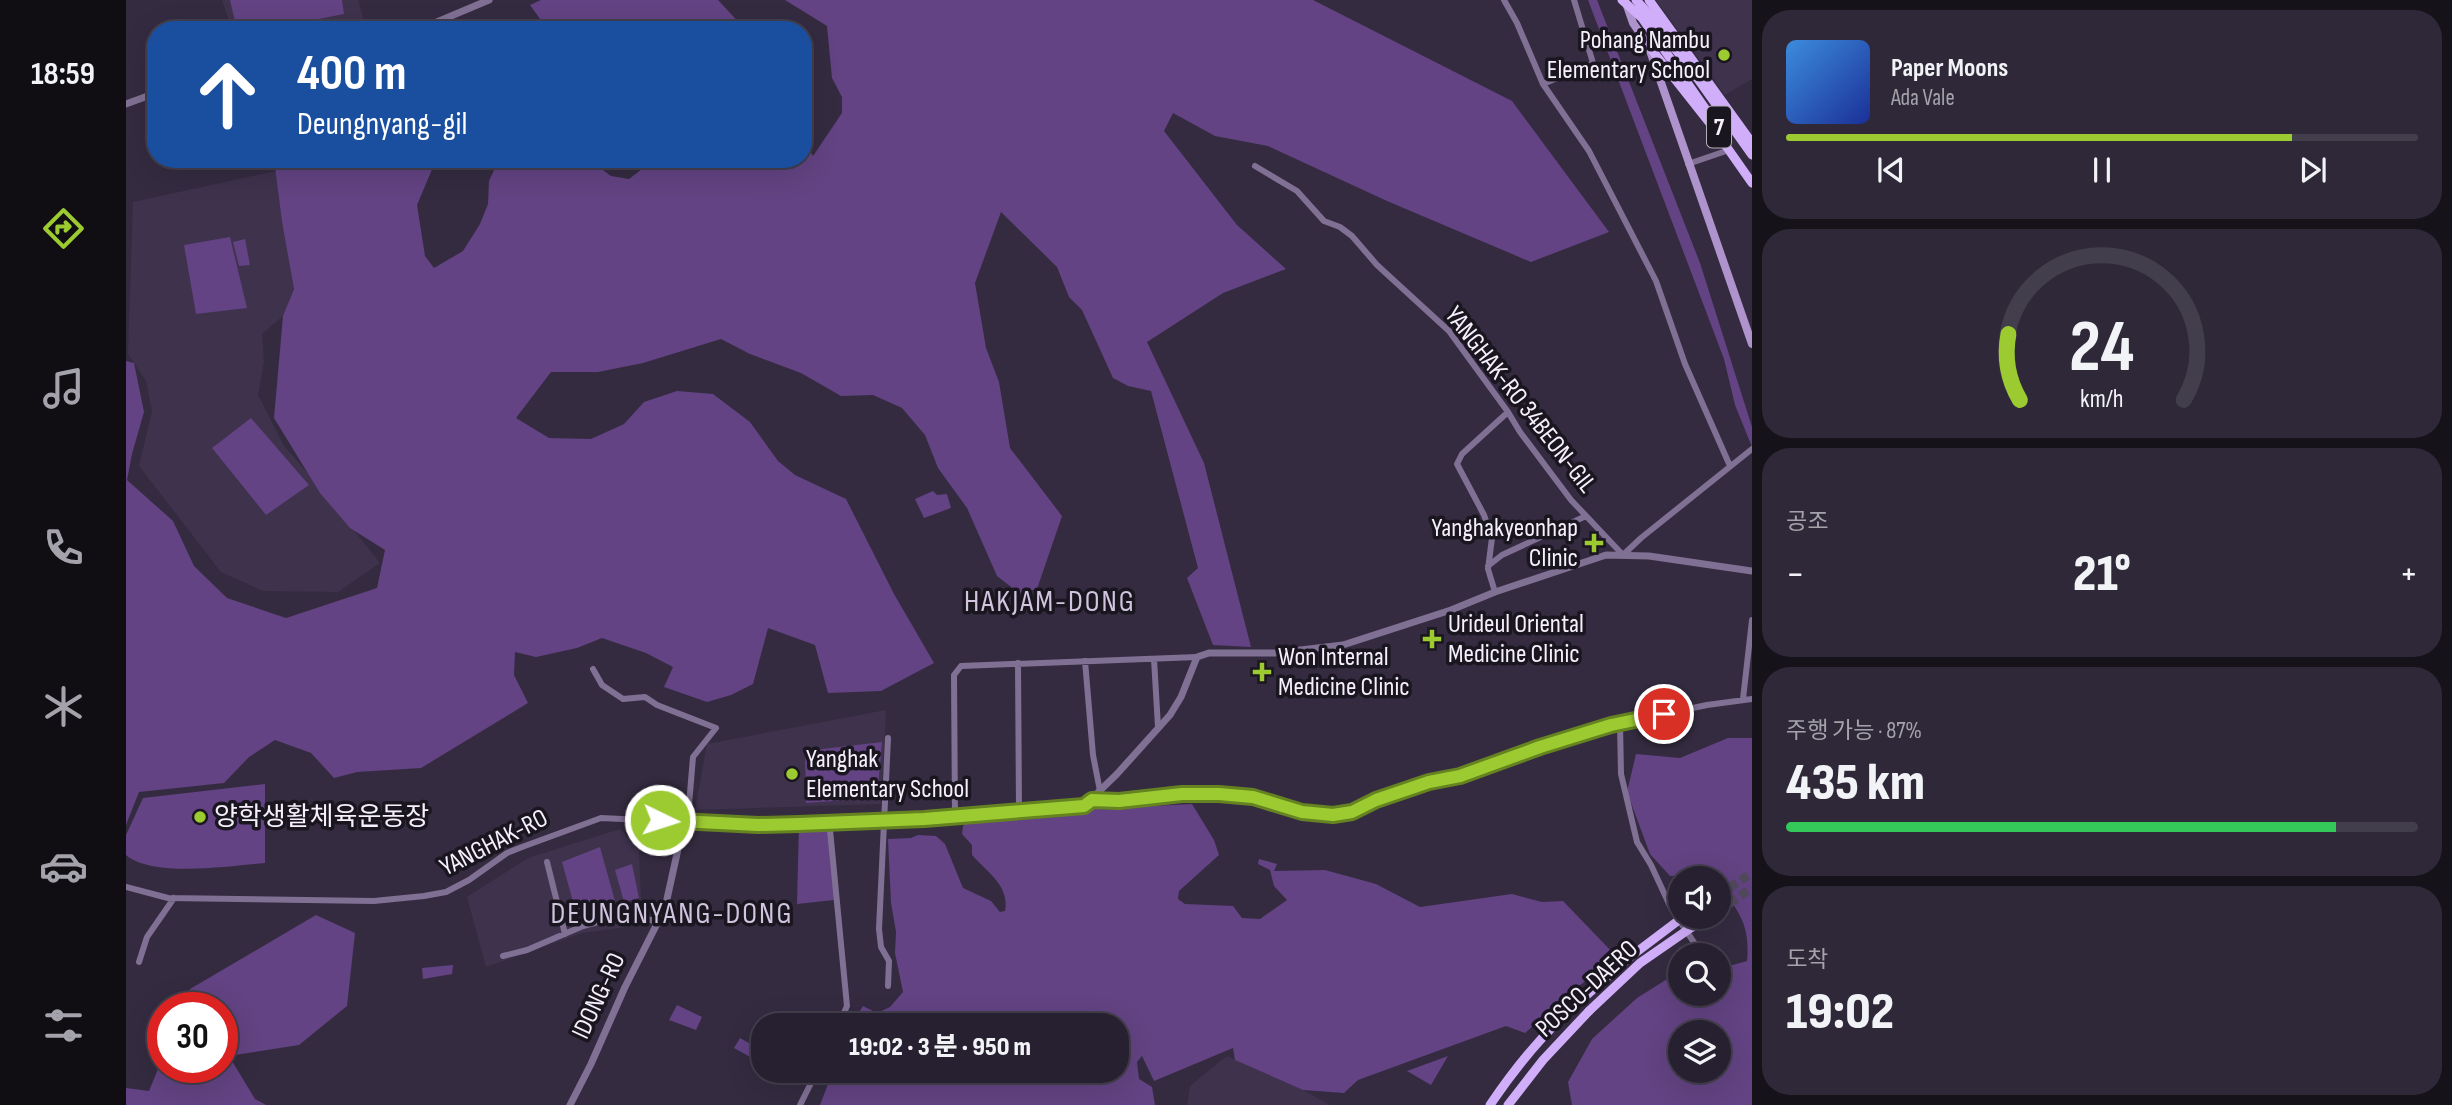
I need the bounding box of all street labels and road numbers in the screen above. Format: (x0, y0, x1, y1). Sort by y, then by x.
road number: 7 (1707, 106, 1731, 148)
street label: YANGHAK-RO 34BEON-GIL (1438, 301, 1603, 500)
street label: YANGHAK-RO (435, 803, 553, 883)
street label: POSCO-DAERO (1529, 934, 1645, 1044)
street label: IDONG-RO (566, 948, 632, 1044)

